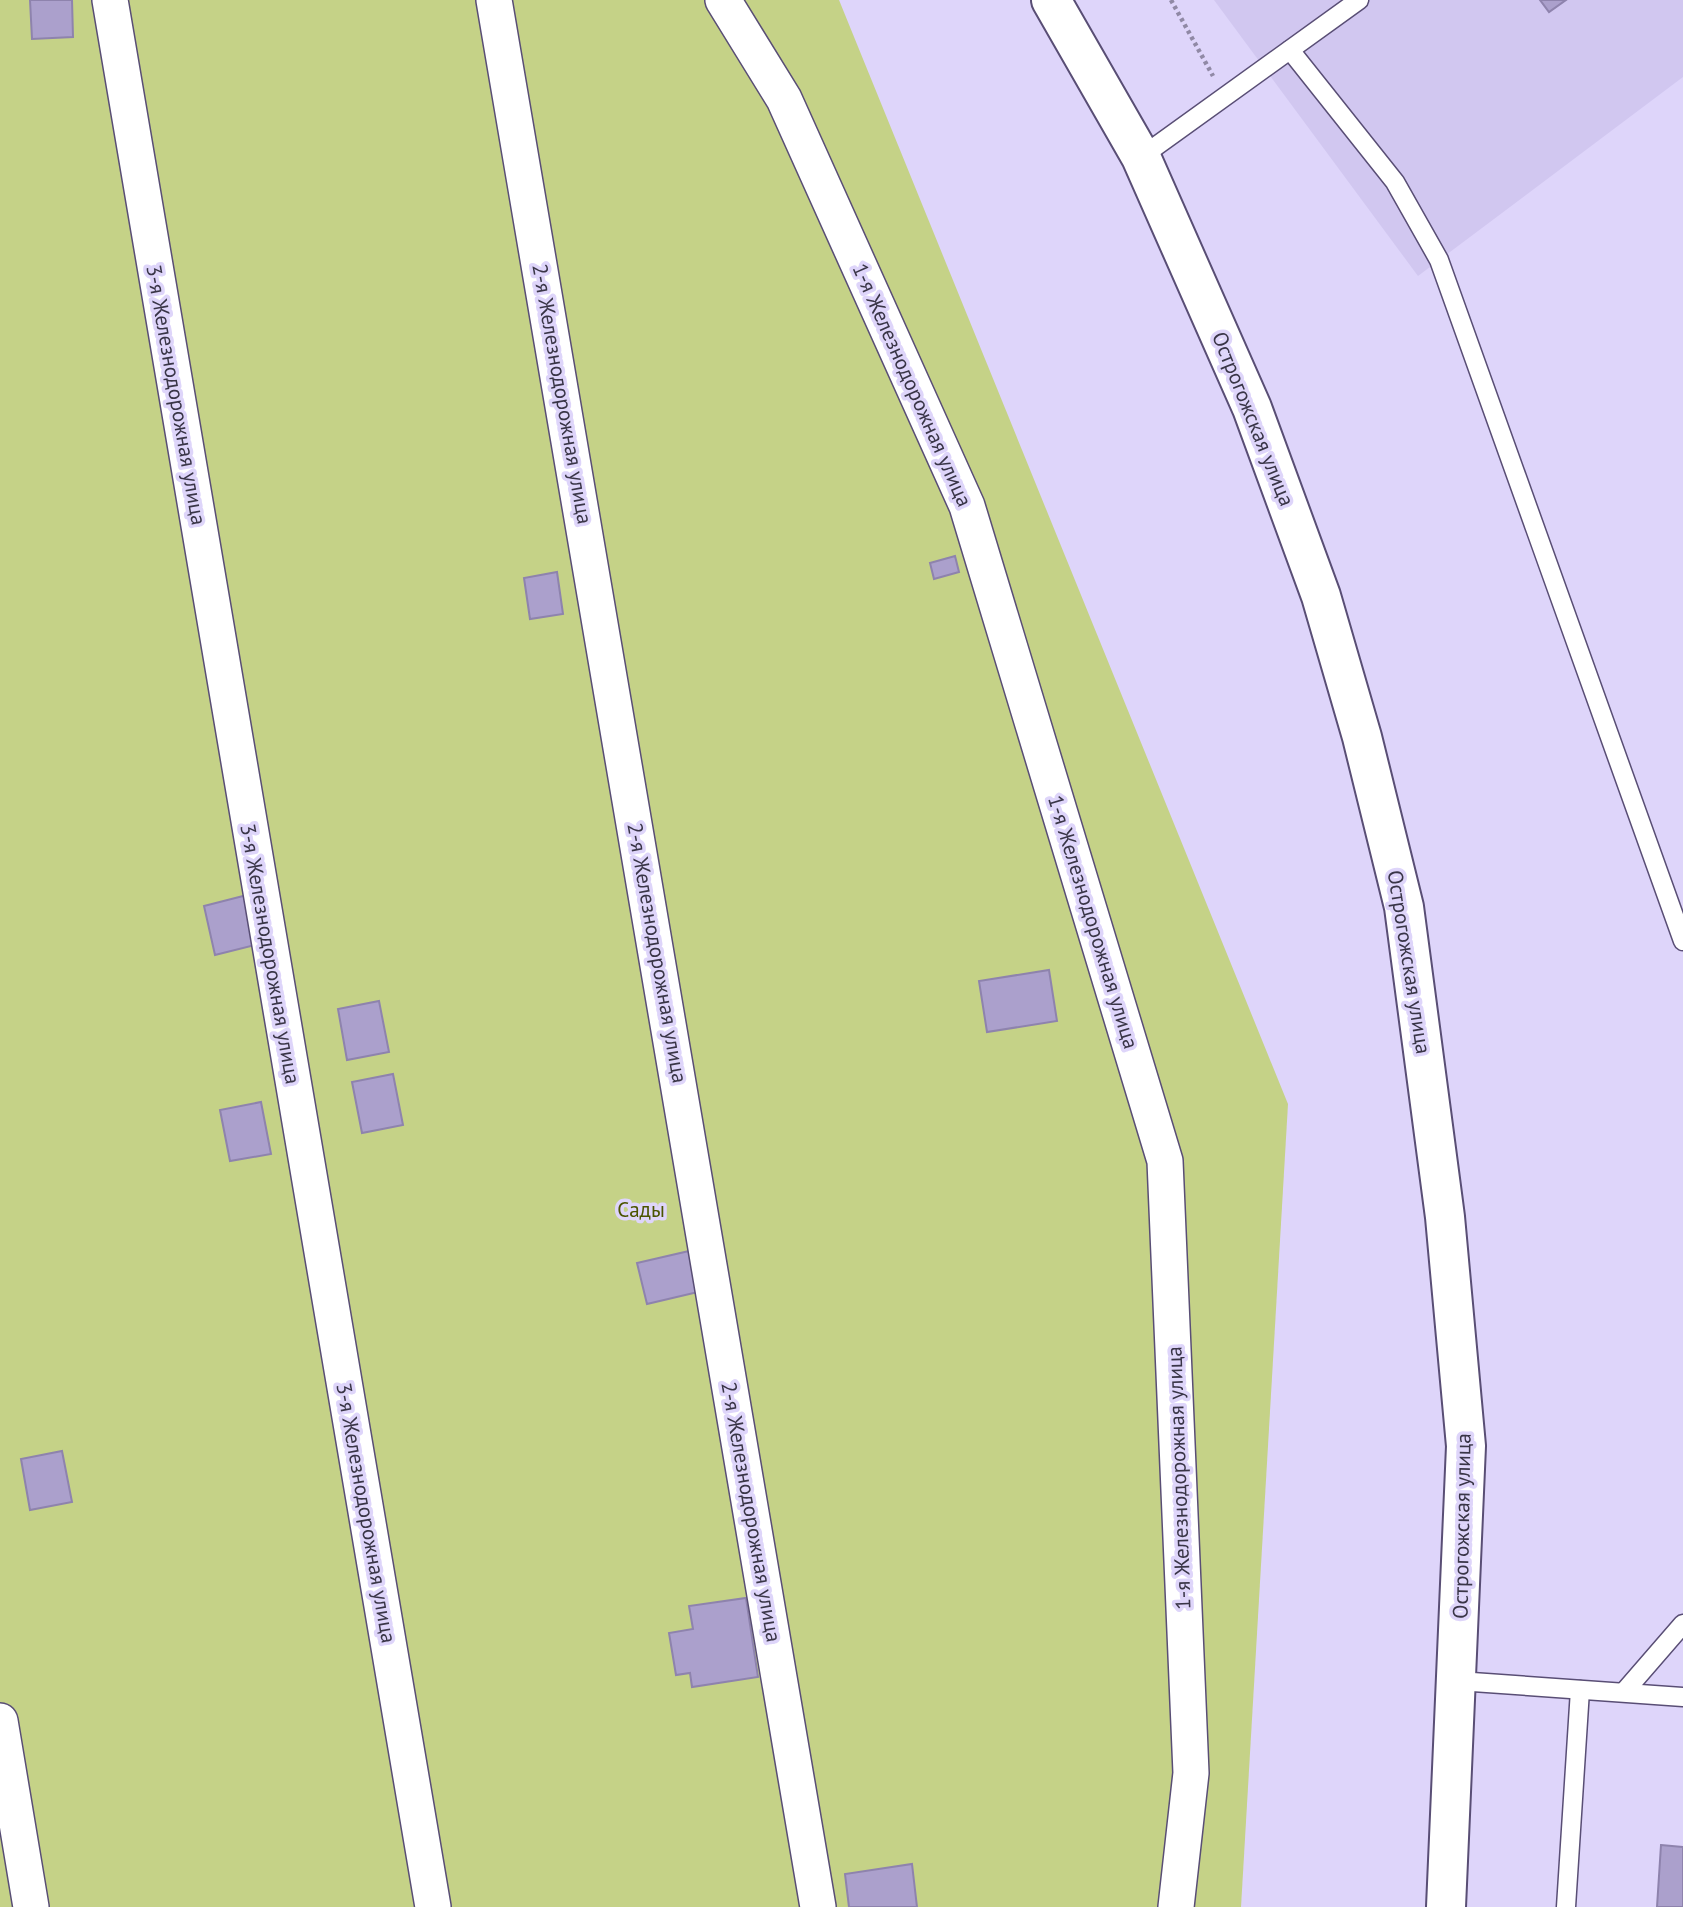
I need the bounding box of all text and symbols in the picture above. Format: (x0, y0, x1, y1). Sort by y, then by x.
street label: 1-я Железнодорожная улица (846, 259, 978, 511)
street label: 2-я Железнодорожная улица (526, 262, 599, 526)
street label: 3-я Железнодорожная улица (140, 263, 213, 527)
street label: Острогожская улица (1206, 328, 1301, 510)
street label: 1-я Железнодорожная улица (1042, 792, 1145, 1052)
street label: 2-я Железнодорожная улица (621, 821, 694, 1085)
street label: 3-я Железнодорожная улица (234, 822, 307, 1086)
street label: Острогожская улица (1382, 868, 1437, 1056)
park label: Сады (617, 1196, 665, 1223)
street label: 1-я Железнодорожная улица (1160, 1346, 1197, 1610)
street label: 2-я Железнодорожная улица (715, 1380, 788, 1644)
street label: 3-я Железнодорожная улица (330, 1381, 403, 1645)
street label: Острогожская улица (1446, 1433, 1477, 1619)

